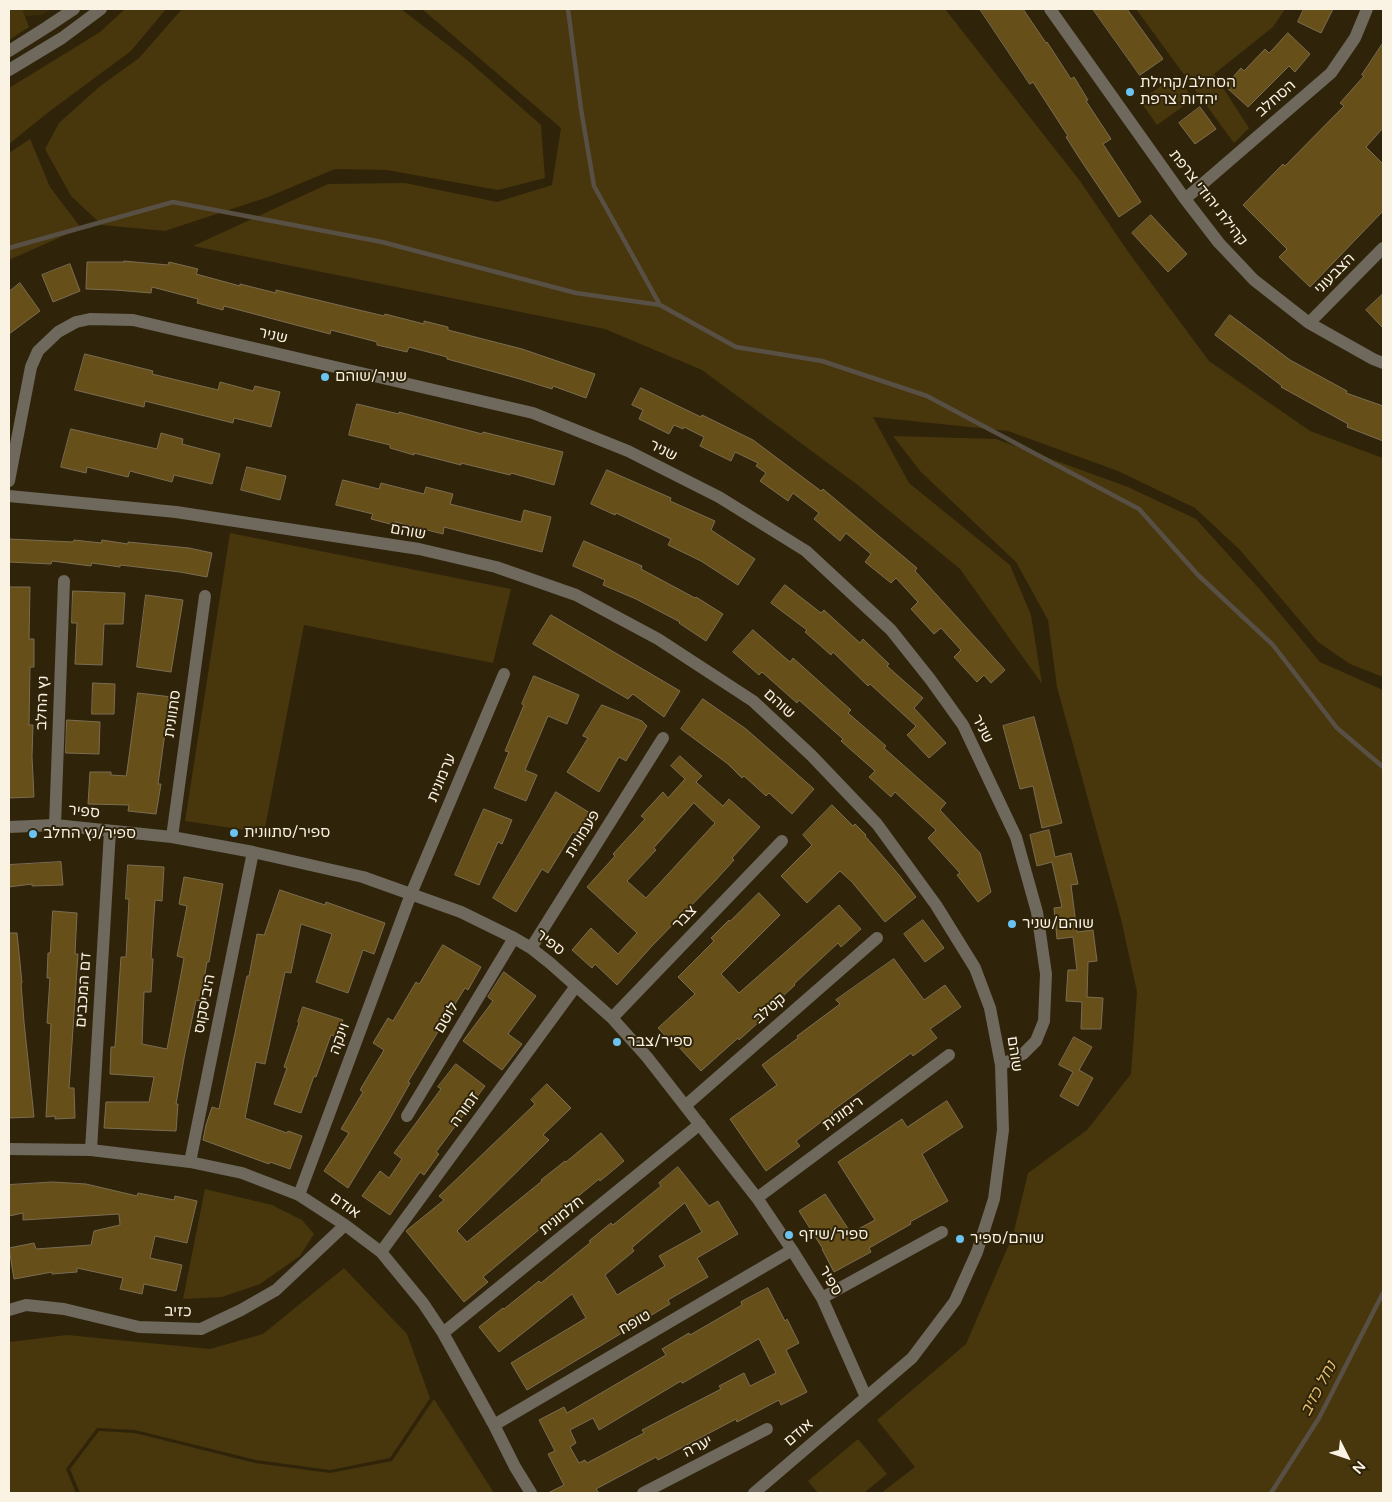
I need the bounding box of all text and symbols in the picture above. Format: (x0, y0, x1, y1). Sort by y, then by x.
place label: הסחלב/קהילת יהדות צרפת (1140, 74, 1236, 109)
street label: הסחלב (1252, 77, 1300, 121)
marker: הסחלב/קהילת יהדות צרפת (1124, 86, 1136, 98)
street label: קהילת יהודי צרפת (1165, 146, 1251, 250)
street label: הצבעוני (1311, 250, 1359, 298)
street label: שניר (257, 324, 289, 348)
place label: שניר/שוהם (335, 368, 407, 386)
marker: שניר/שוהם (319, 371, 331, 383)
street label: שניר (646, 436, 680, 466)
street label: שוהם (389, 520, 427, 544)
street label: נץ החלב (33, 675, 53, 731)
street label: שוהם (760, 685, 798, 723)
street label: סתוונית (161, 689, 185, 739)
street label: שניר (967, 712, 997, 746)
street label: ערמונית (424, 751, 460, 805)
street label: ספיר (67, 801, 101, 823)
street label: פעמונית (562, 807, 604, 861)
place label: ספיר/סתוונית (244, 824, 330, 842)
place label: ספיר/נץ החלב (43, 825, 136, 843)
marker: ספיר/סתוונית (228, 827, 240, 839)
marker: ספיר/נץ החלב (27, 828, 39, 840)
street label: צבר (669, 902, 701, 934)
place label: שוהם/שניר (1022, 915, 1094, 933)
marker: שוהם/שניר (1006, 918, 1018, 930)
street label: ספיר (532, 926, 568, 960)
street label: דם המכבים (72, 952, 96, 1028)
street label: היביסקוס (190, 973, 220, 1035)
street label: קטלב (750, 990, 790, 1028)
street label: לוטם (431, 999, 463, 1037)
street label: וינקה (326, 1021, 354, 1057)
place label: ספיר/צבר (627, 1033, 693, 1051)
street label: שוהם (1003, 1035, 1025, 1073)
marker: ספיר/צבר (611, 1036, 623, 1048)
street label: זמורה (446, 1089, 484, 1131)
street label: רימונית (819, 1093, 867, 1135)
street label: אודם (326, 1189, 364, 1223)
street label: חלמונית (536, 1193, 588, 1239)
place label: ספיר/שיזף (799, 1226, 868, 1244)
marker: ספיר/שיזף (783, 1229, 795, 1241)
place label: שוהם/ספיר (970, 1230, 1044, 1248)
marker: שוהם/ספיר (954, 1233, 966, 1245)
street label: ספיר (814, 1263, 846, 1299)
street label: כזיב (164, 1303, 192, 1321)
street label: טופח (616, 1307, 654, 1339)
water label: נחל כזיב (1297, 1359, 1341, 1419)
street label: אודם (781, 1415, 817, 1451)
street label: יערה (680, 1432, 716, 1462)
north arrow (1322, 1432, 1372, 1482)
text: N (1349, 1457, 1369, 1477)

